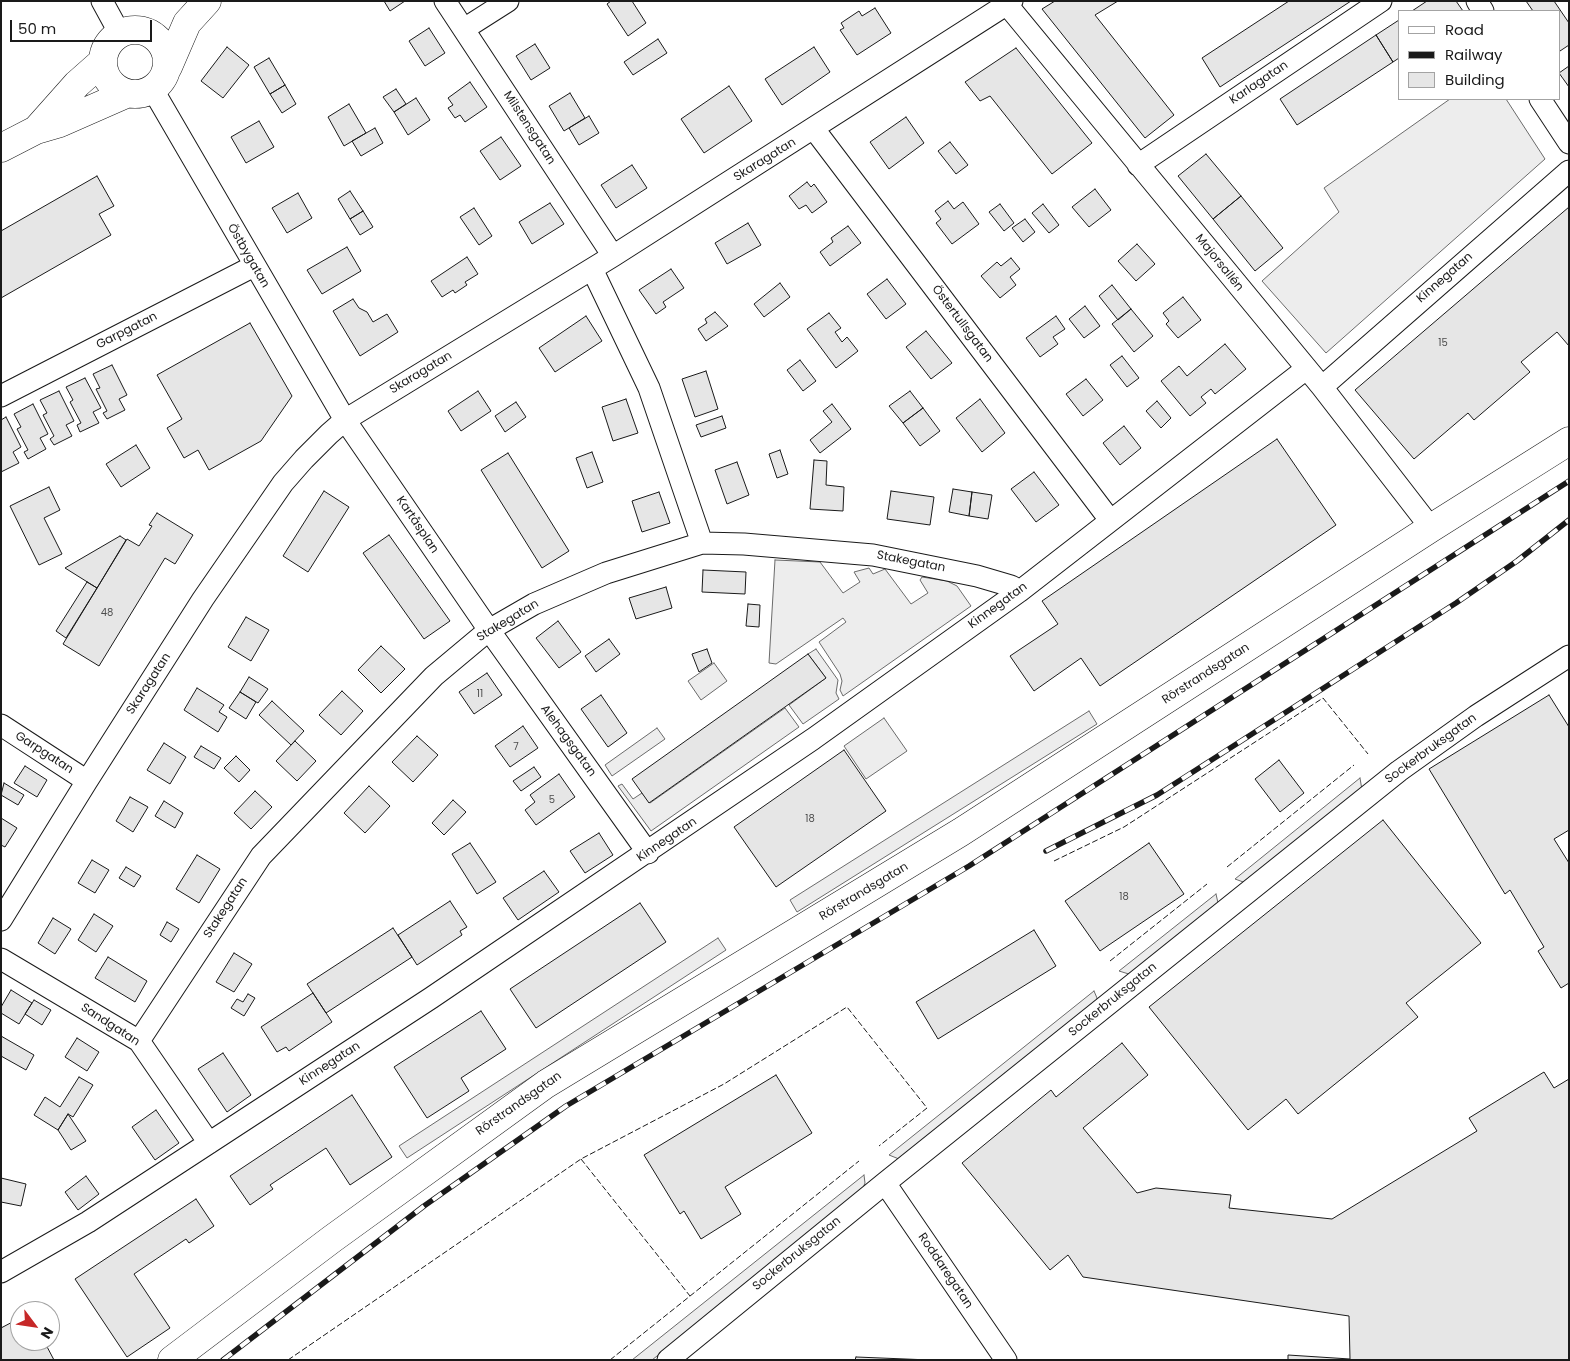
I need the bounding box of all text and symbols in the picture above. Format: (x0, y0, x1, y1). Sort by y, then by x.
scale bar (12, 10, 155, 42)
legend (1398, 10, 1560, 100)
text: 50 m (18, 18, 56, 39)
text: Road (1445, 19, 1484, 40)
text: Railway (1445, 44, 1503, 65)
street label: Karlagatan (1227, 58, 1291, 108)
text: Building (1445, 69, 1505, 90)
street label: Milstensgatan (500, 89, 558, 167)
street label: Skaragatan (731, 135, 799, 185)
street label: Östbygatan (224, 222, 272, 290)
street label: Majorsallén (1192, 232, 1246, 294)
street label: Kinnegatan (1414, 250, 1476, 306)
street label: Östertullsgatan (928, 283, 996, 365)
street label: Garpgatan (94, 310, 160, 352)
house number: 15 (1438, 337, 1448, 349)
street label: Skaragatan (387, 349, 455, 397)
street label: Kartåsplan (393, 494, 441, 556)
street label: Stakegatan (876, 548, 946, 576)
street label: Kinnegatan (966, 580, 1030, 632)
street label: Stakegatan (474, 597, 542, 645)
house number: 48 (101, 607, 113, 619)
street label: Rörstrandsgatan (1160, 640, 1252, 708)
street label: Skaragatan (124, 651, 174, 717)
house number: 11 (477, 688, 483, 700)
street label: Alehagsgatan (537, 702, 599, 780)
street label: Sockerbruksgatan (1383, 711, 1479, 787)
street label: Garpgatan (12, 729, 76, 777)
house number: 7 (513, 741, 519, 753)
house number: 5 (549, 794, 555, 806)
house number: 18 (805, 813, 815, 825)
street label: Kinnegatan (634, 815, 700, 865)
street label: Rörstrandsgatan (817, 860, 911, 924)
street label: Stakegatan (201, 875, 251, 941)
house number: 18 (1119, 891, 1129, 903)
street label: Sockerbruksgatan (1066, 960, 1160, 1040)
street label: Sandgatan (78, 1001, 142, 1049)
street label: Kinnegatan (297, 1039, 363, 1089)
street label: Rörstrandsgatan (473, 1069, 565, 1139)
street label: Sockerbruksgatan (750, 1214, 844, 1294)
street label: Roddaregatan (915, 1231, 975, 1311)
north arrow (10, 1301, 60, 1351)
text: N (36, 1324, 58, 1343)

